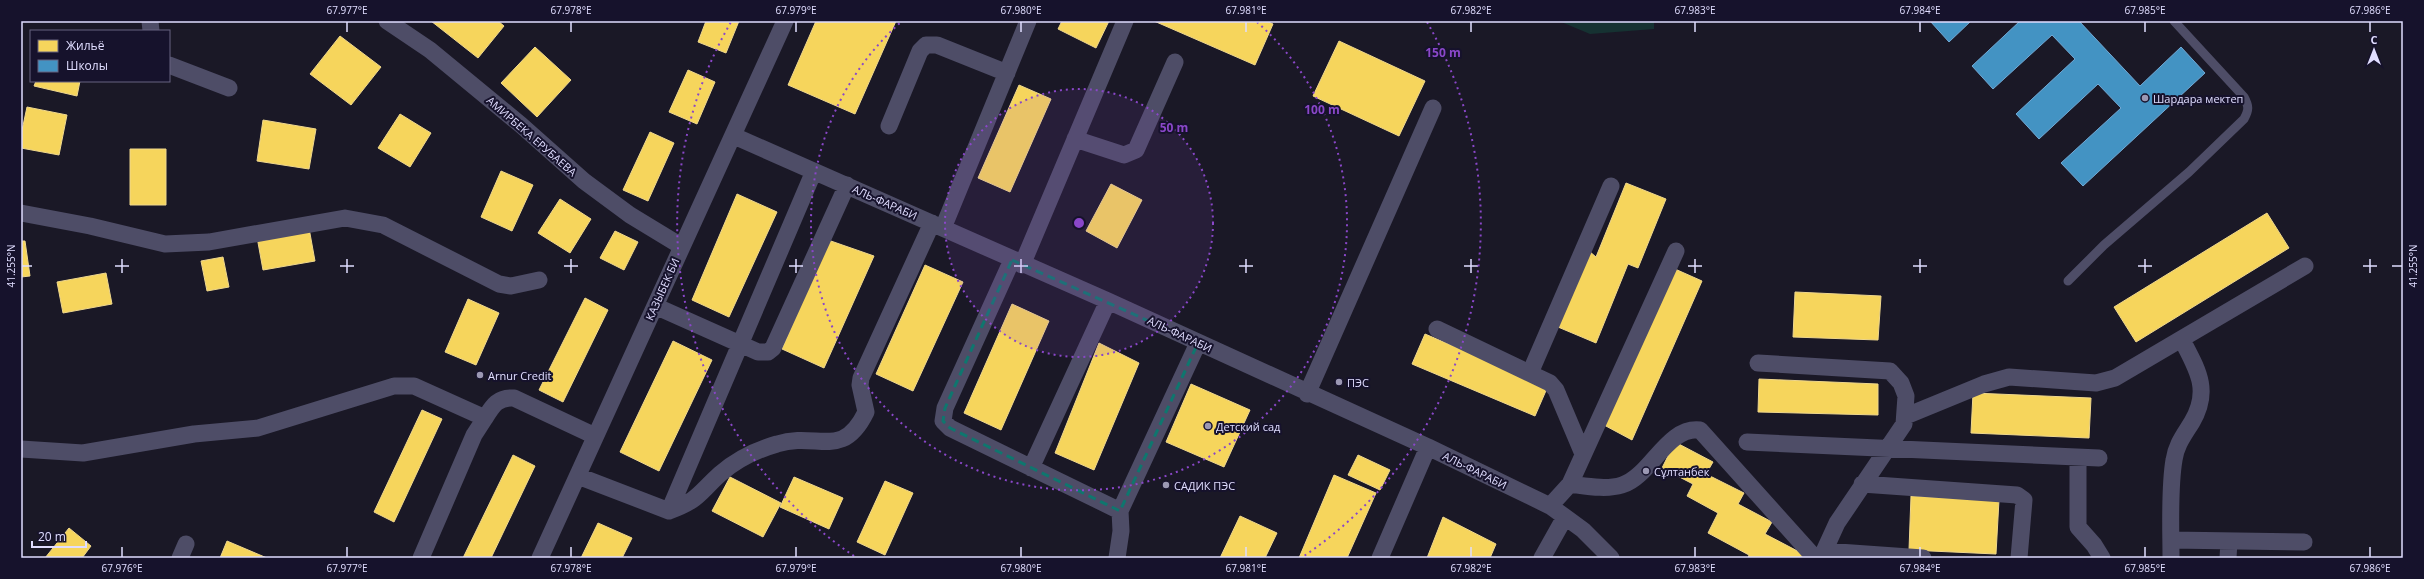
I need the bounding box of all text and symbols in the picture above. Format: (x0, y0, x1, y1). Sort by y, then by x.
text: 67.977°E (326, 3, 368, 17)
text: 67.978°E (550, 3, 592, 17)
text: 67.979°E (775, 3, 817, 17)
text: 67.980°E (1000, 3, 1042, 17)
text: 67.981°E (1225, 3, 1267, 17)
text: 67.982°E (1450, 3, 1492, 17)
text: 67.983°E (1674, 3, 1716, 17)
text: 67.984°E (1899, 3, 1941, 17)
text: 67.985°E (2124, 3, 2166, 17)
text: 67.986°E (2349, 3, 2391, 17)
legend (30, 30, 170, 82)
north arrow (2354, 30, 2394, 70)
text: С (2370, 32, 2378, 47)
text: Жильё (66, 37, 105, 54)
text: 150 m (1425, 44, 1461, 61)
text: Школы (66, 57, 108, 74)
place label: Шардара мектеп (2153, 91, 2243, 106)
street label: АМИРБЕКА ЕРУБАЕВА (484, 93, 580, 179)
marker: Шардара мектеп (2140, 93, 2150, 103)
text: 100 m (1304, 101, 1340, 118)
text: 50 m (1160, 119, 1188, 136)
street label: АЛЬ-ФАРАБИ (850, 181, 920, 223)
centre of rings (1072, 216, 1086, 230)
text: 41.255°N (4, 244, 18, 288)
text: 41.255°N (2406, 244, 2420, 288)
street label: КАЗЫБЕК БИ (642, 255, 682, 323)
street label: АЛЬ-ФАРАБИ (1145, 312, 1215, 356)
place label: Arnur Credit (488, 368, 551, 383)
marker: Arnur Credit (475, 370, 485, 380)
place label: ПЭС (1347, 375, 1369, 390)
marker: ПЭС (1334, 377, 1344, 387)
place label: Детский сад (1216, 419, 1281, 434)
marker: Детский сад (1203, 421, 1213, 431)
street label: АЛЬ-ФАРАБИ (1440, 448, 1510, 492)
place label: Сұлтанбек (1654, 464, 1710, 479)
marker: Сұлтанбек (1641, 466, 1651, 476)
place label: САДИК ПЭС (1174, 478, 1235, 493)
marker: САДИК ПЭС (1161, 480, 1171, 490)
scale bar (32, 523, 86, 549)
text: 20 m (38, 528, 66, 545)
text: 67.976°E (101, 561, 143, 575)
text: 67.977°E (326, 561, 368, 575)
text: 67.978°E (550, 561, 592, 575)
text: 67.979°E (775, 561, 817, 575)
text: 67.980°E (1000, 561, 1042, 575)
text: 67.981°E (1225, 561, 1267, 575)
text: 67.982°E (1450, 561, 1492, 575)
text: 67.983°E (1674, 561, 1716, 575)
text: 67.984°E (1899, 561, 1941, 575)
text: 67.985°E (2124, 561, 2166, 575)
text: 67.986°E (2349, 561, 2391, 575)

